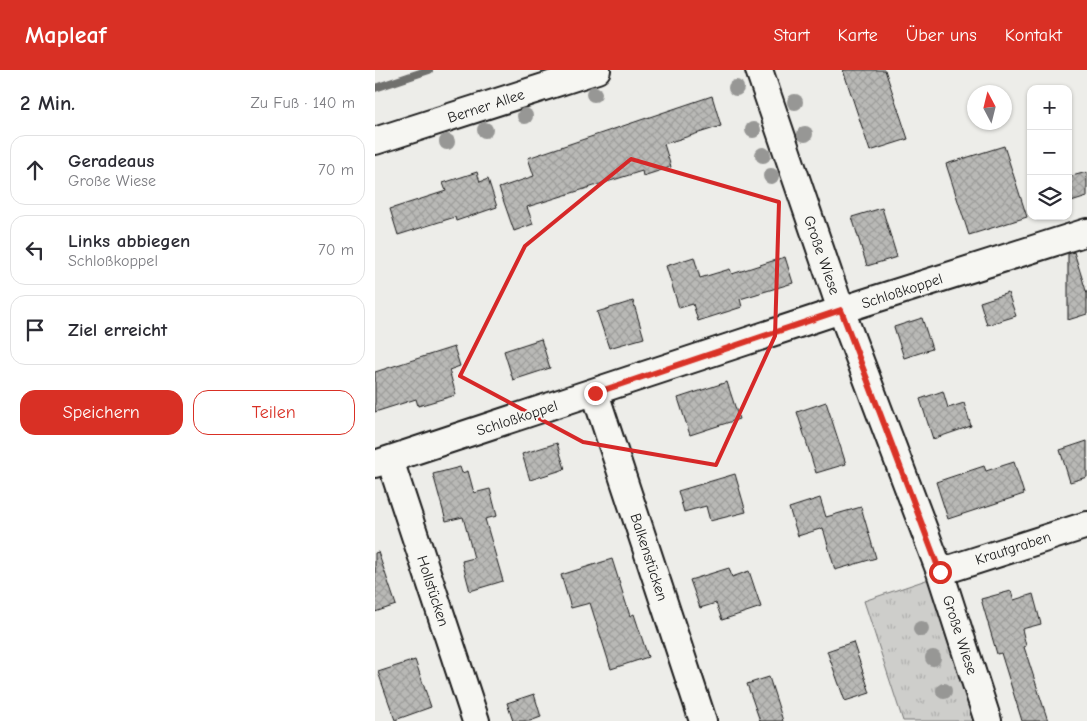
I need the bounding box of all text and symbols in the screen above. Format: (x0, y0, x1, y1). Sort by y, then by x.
text: Mapleaf (25, 21, 106, 49)
text: Start (773, 25, 810, 46)
text: Karte (838, 25, 878, 46)
text: Über uns (906, 25, 977, 46)
text: Kontakt (1005, 25, 1062, 46)
street label: Berner Allee (445, 85, 527, 127)
north arrow (967, 85, 1012, 130)
map controls (1027, 85, 1072, 220)
button: + (1027, 85, 1072, 130)
text: 2 Min. (20, 91, 75, 115)
text: Zu Fuß · 140 m (250, 94, 355, 112)
button: − (1027, 130, 1072, 175)
text: Geradeaus (68, 150, 154, 172)
icon: ahead (21, 156, 49, 184)
text: 70 m (318, 161, 354, 179)
text: Große Wiese (68, 172, 156, 190)
button: layers (1027, 175, 1072, 220)
street label: Große Wiese (800, 213, 844, 297)
text: Links abbiegen (68, 230, 190, 252)
icon: left (21, 236, 49, 264)
text: 70 m (318, 241, 354, 259)
text: Schloßkoppel (68, 252, 158, 270)
street label: Schloßkoppel (859, 269, 945, 313)
icon: arrive (21, 316, 49, 344)
text: Ziel erreicht (68, 319, 167, 341)
route end (584, 382, 607, 405)
button: Speichern (20, 390, 183, 435)
button: Teilen (193, 390, 355, 435)
street label: Schloßkoppel (474, 396, 560, 440)
street label: Balkenstücken (626, 511, 672, 603)
street label: Krautgraben (973, 527, 1053, 569)
street label: Hollstücken (413, 553, 453, 629)
route start (929, 561, 952, 584)
street label: Große Wiese (939, 593, 981, 677)

